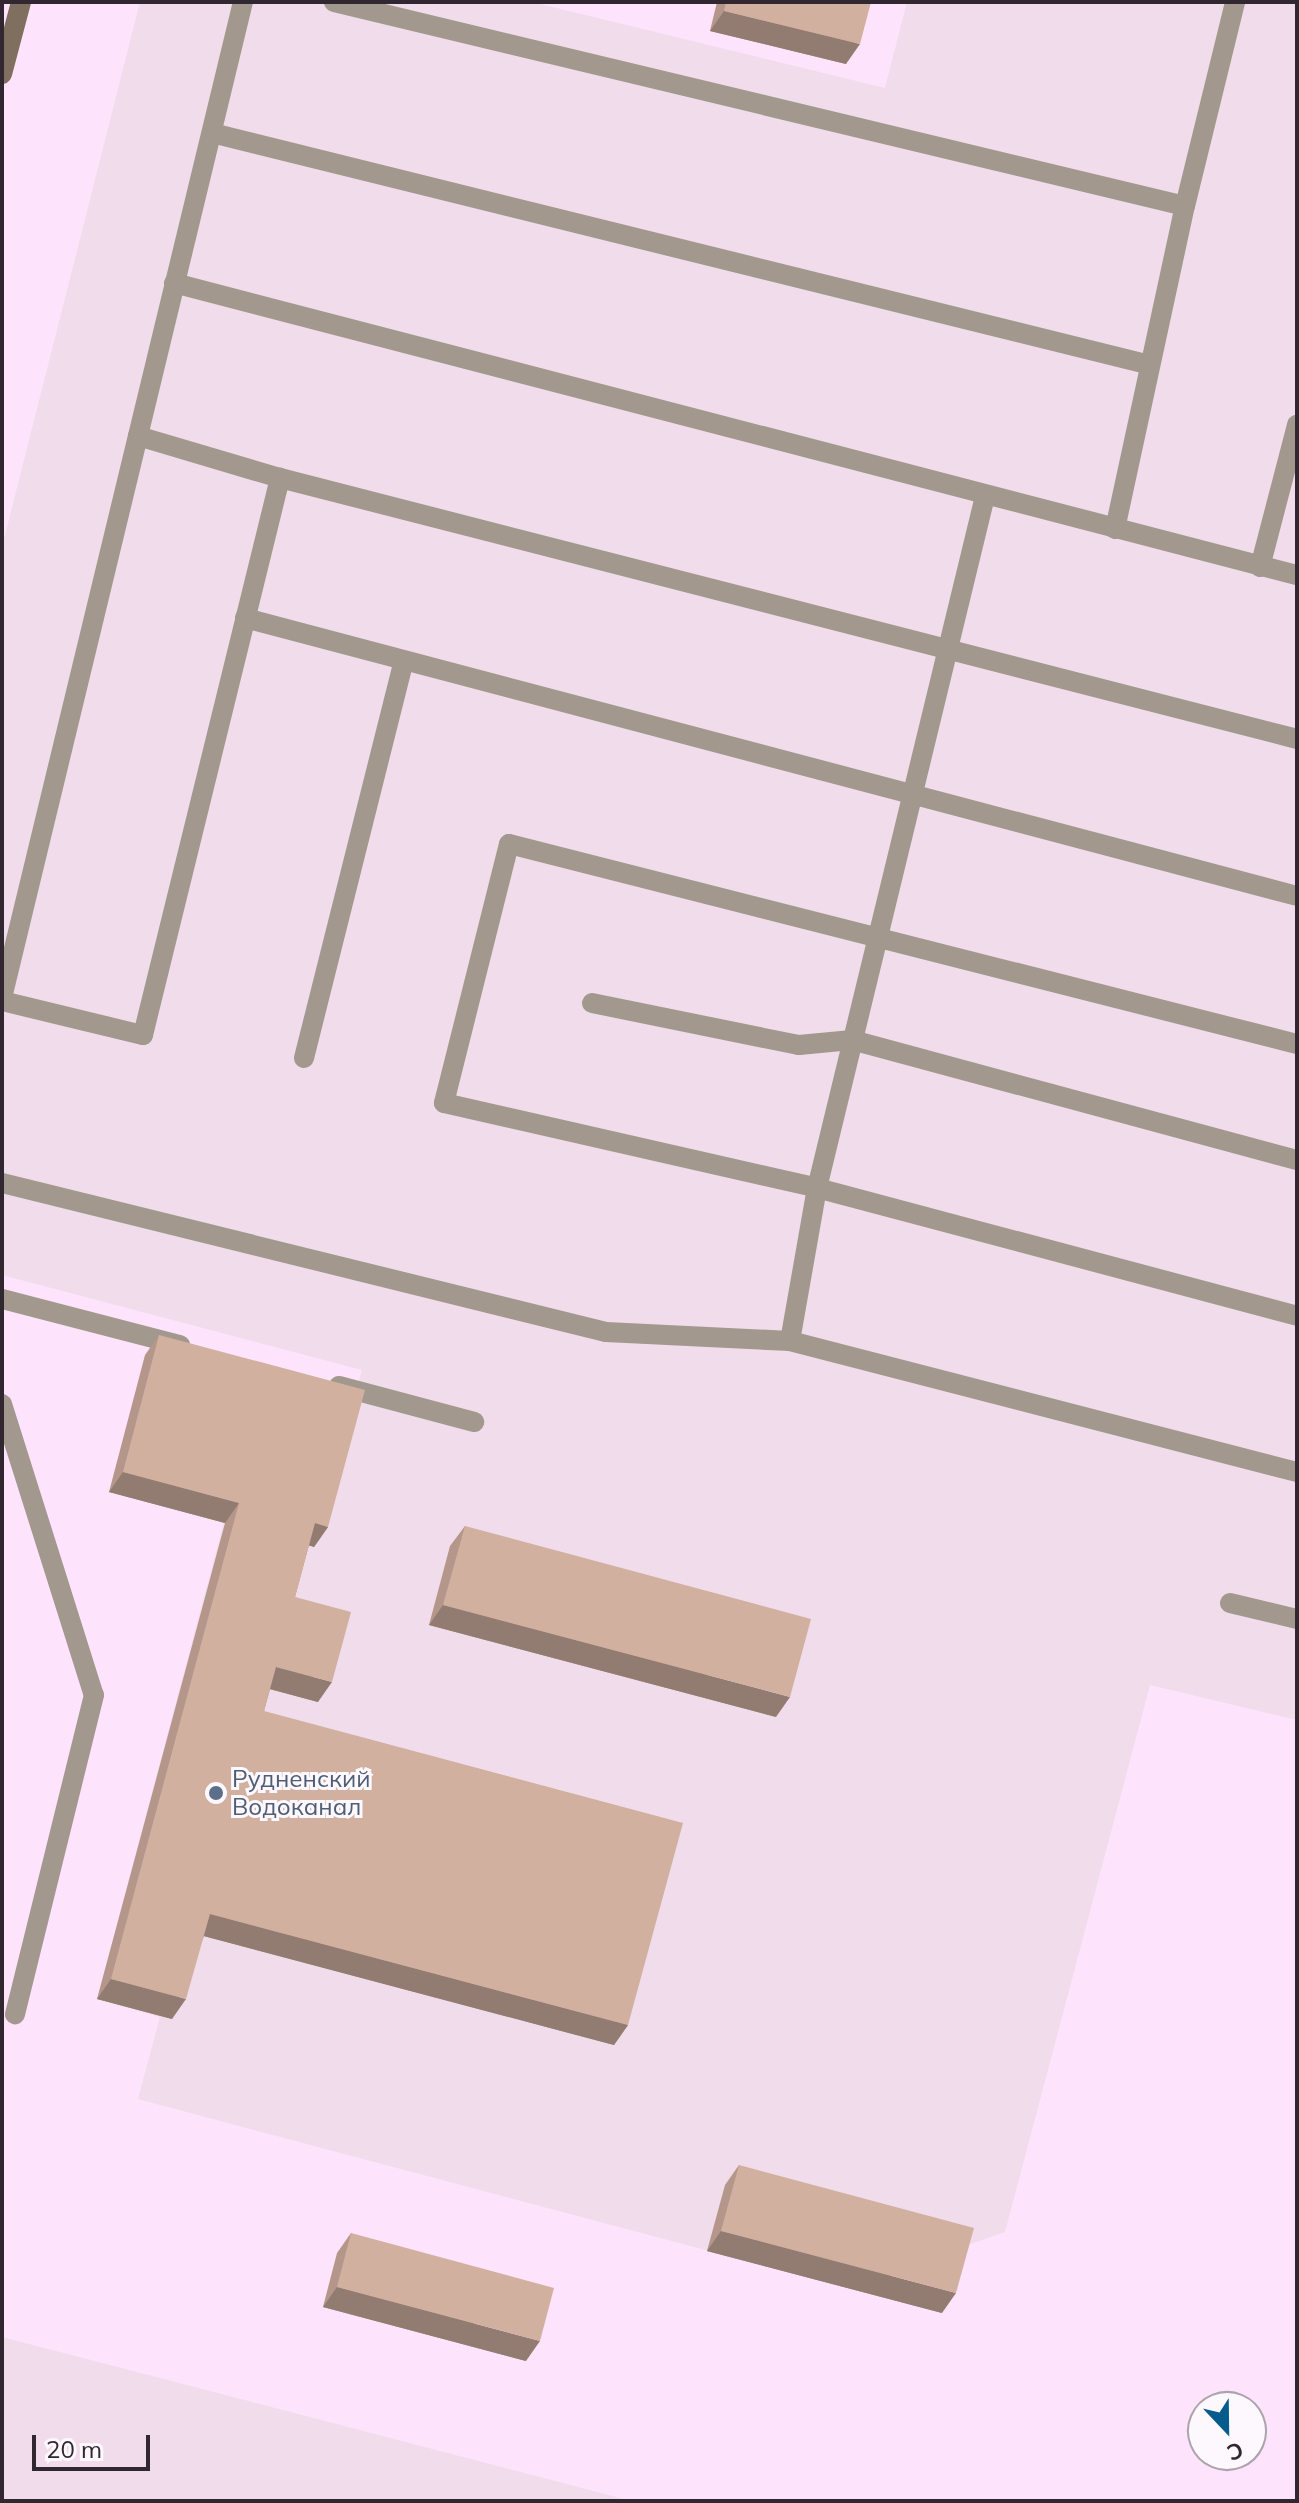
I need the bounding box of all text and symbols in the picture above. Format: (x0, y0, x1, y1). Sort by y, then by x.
place label: Рудненский Водоканал (232, 1765, 371, 1821)
marker: Рудненский Водоканал (207, 1784, 225, 1802)
north arrow (1187, 2391, 1267, 2471)
scale bar (36, 2419, 154, 2469)
text: 20 m (46, 2434, 102, 2464)
text: С (1223, 2436, 1247, 2467)

